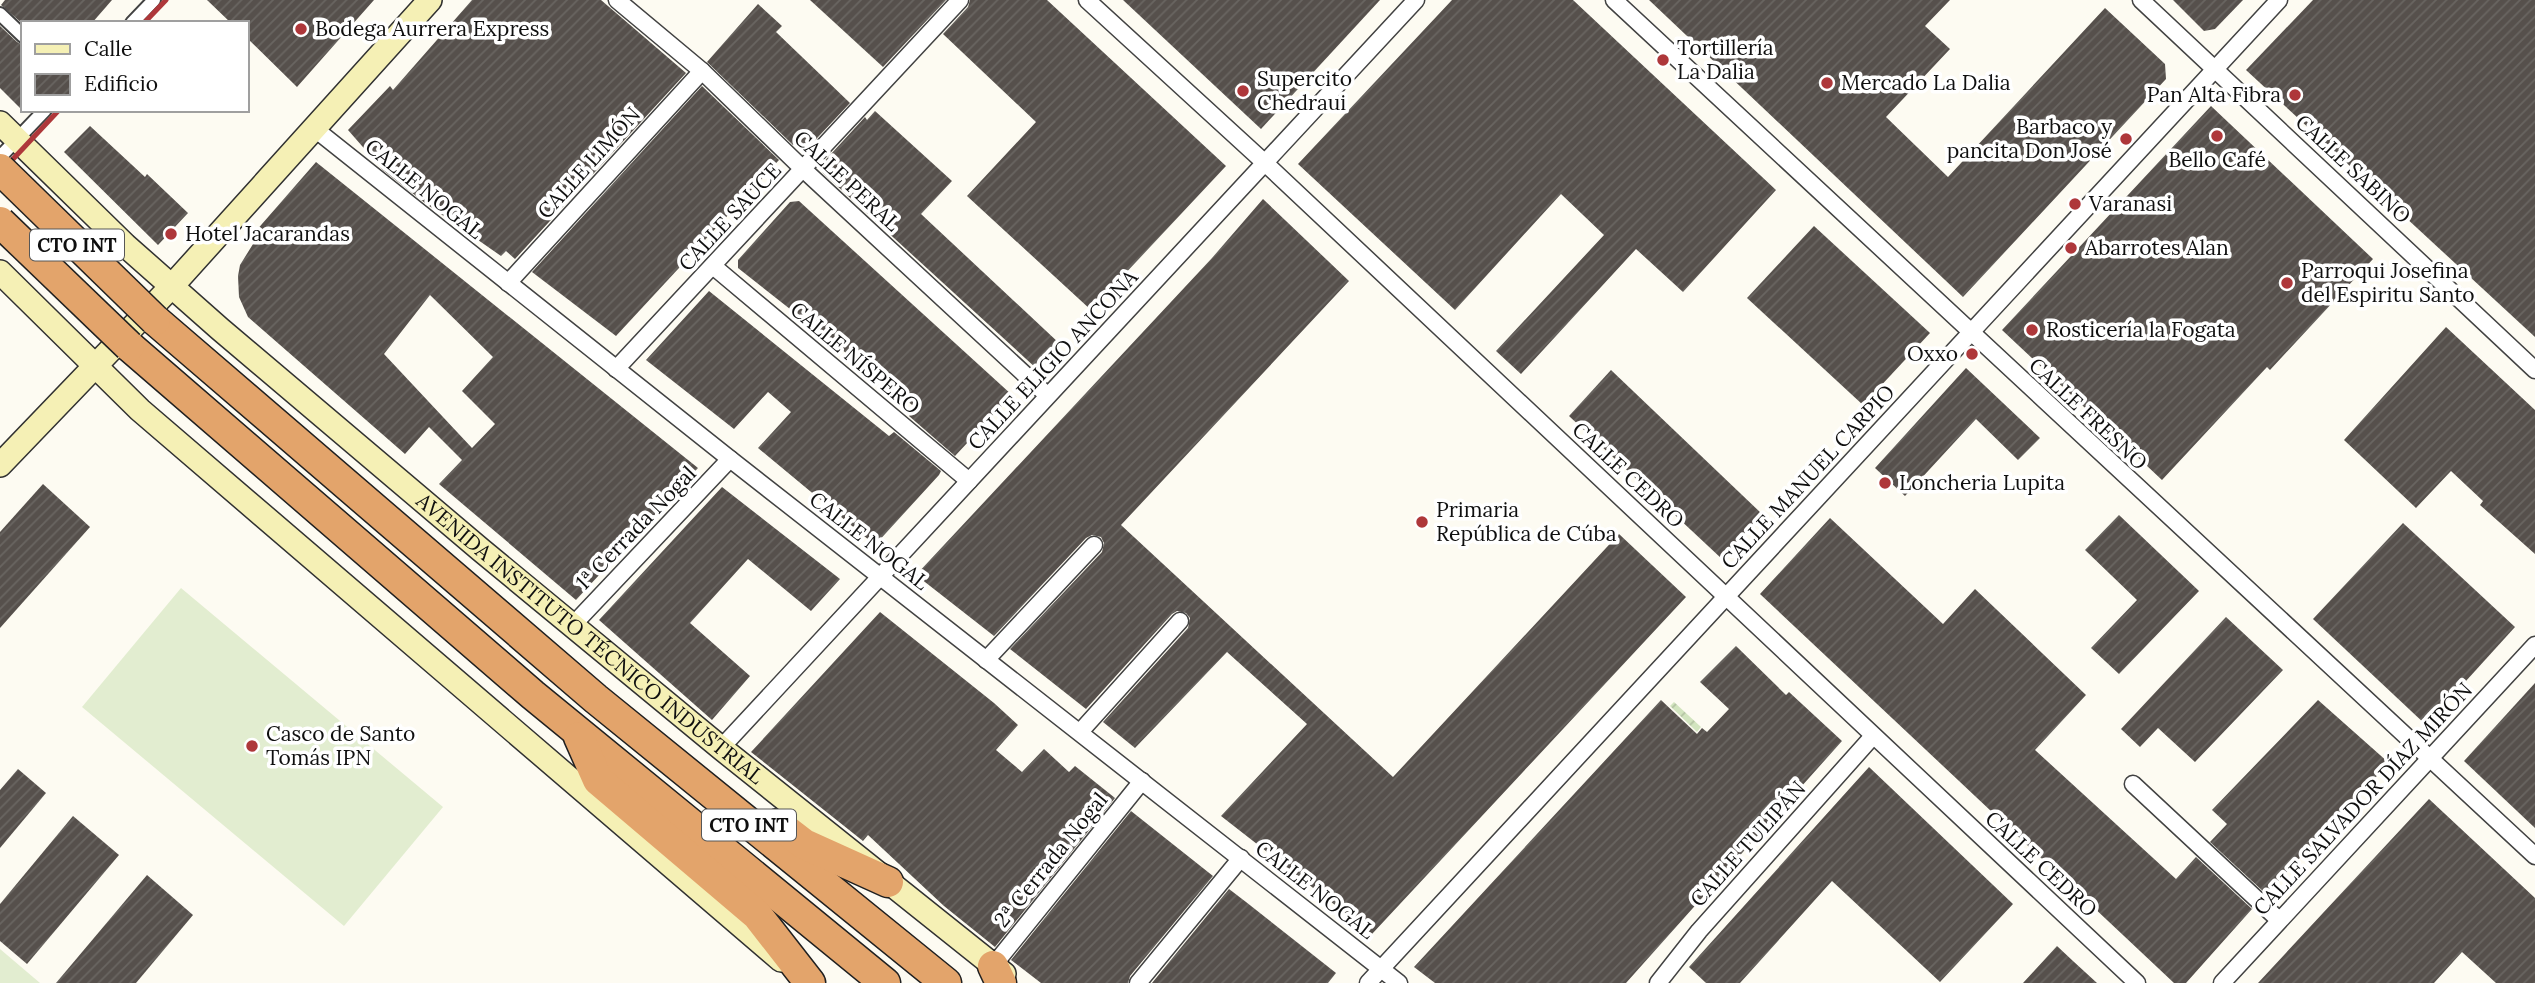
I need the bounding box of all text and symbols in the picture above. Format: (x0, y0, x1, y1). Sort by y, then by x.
place label: Bodega Aurrera Express (315, 15, 549, 42)
legend (21, 21, 248, 112)
marker: Bodega Aurrera Express (293, 21, 309, 37)
place label: Tortillería La Dalia (1677, 34, 1774, 85)
text: Calle (84, 35, 132, 62)
marker: Tortillería La Dalia (1655, 52, 1671, 68)
place label: Supercito Chedraui (1257, 65, 1352, 116)
place label: Mercado La Dalia (1841, 69, 2011, 96)
text: Edificio (84, 70, 158, 97)
marker: Mercado La Dalia (1819, 75, 1835, 91)
place label: Pan Alta Fibra (2147, 81, 2281, 108)
marker: Supercito Chedraui (1235, 83, 1251, 99)
marker: Pan Alta Fibra (2287, 87, 2303, 103)
street label: CALLE LIMÓN (531, 101, 646, 224)
street label: CALLE SABINO (2290, 108, 2417, 229)
place label: Barbaco y pancita Don José (1947, 113, 2112, 164)
street label: CALLE PERAL (789, 124, 906, 237)
marker: Bello Café (2209, 128, 2225, 144)
marker: Barbaco y pancita Don José (2118, 131, 2134, 147)
street label: CALLE NOGAL (360, 133, 489, 245)
place label: Bello Café (2168, 146, 2266, 173)
street label: CALLE SAUCE (673, 157, 787, 277)
place label: Varanasi (2088, 190, 2172, 217)
marker: Varanasi (2067, 196, 2083, 212)
place label: Hotel Jacarandas (185, 220, 350, 247)
marker: Hotel Jacarandas (163, 226, 179, 242)
road number: CTO INT (30, 230, 124, 260)
place label: Abarrotes Alan (2084, 234, 2229, 261)
marker: Abarrotes Alan (2063, 240, 2079, 256)
place label: Parroqui Josefina del Espiritu Santo (2301, 257, 2475, 308)
street label: CALLE ELIGIO ANCONA (962, 263, 1144, 455)
marker: Parroqui Josefina del Espiritu Santo (2279, 275, 2295, 291)
street label: CALLE NÍSPERO (785, 296, 926, 420)
place label: Rosticería la Fogata (2046, 316, 2236, 343)
marker: Rosticería la Fogata (2024, 322, 2040, 338)
place label: Oxxo (1907, 340, 1958, 367)
marker: Oxxo (1964, 346, 1980, 362)
street label: CALLE FRESNO (2023, 352, 2153, 476)
street label: CALLE MANUEL CARPIO (1715, 379, 1900, 574)
street label: CALLE CEDRO (1567, 416, 1690, 533)
street label: 1ª Cerrada Nogal (570, 460, 702, 595)
place label: Loncheria Lupita (1899, 469, 2065, 496)
marker: Loncheria Lupita (1877, 475, 1893, 491)
street label: AVENIDA INSTITUTO TÉCNICO INDUSTRIAL (410, 486, 769, 790)
street label: CALLE NOGAL (804, 486, 934, 596)
place label: Primaria República de Cúba (1436, 496, 1617, 547)
marker: Primaria República de Cúba (1414, 514, 1430, 530)
street label: CALLE SALVADOR DÍAZ MIRÓN (2247, 676, 2478, 921)
place label: Casco de Santo Tomás IPN (266, 720, 415, 771)
marker: Casco de Santo Tomás IPN (244, 738, 260, 754)
street label: CALLE TULIPÁN (1684, 775, 1811, 912)
street label: 2ª Cerrada Nogal (988, 787, 1113, 932)
street label: CALLE CEDRO (1980, 805, 2103, 922)
road number: CTO INT (702, 810, 796, 840)
street label: CALLE NOGAL (1250, 835, 1380, 945)

